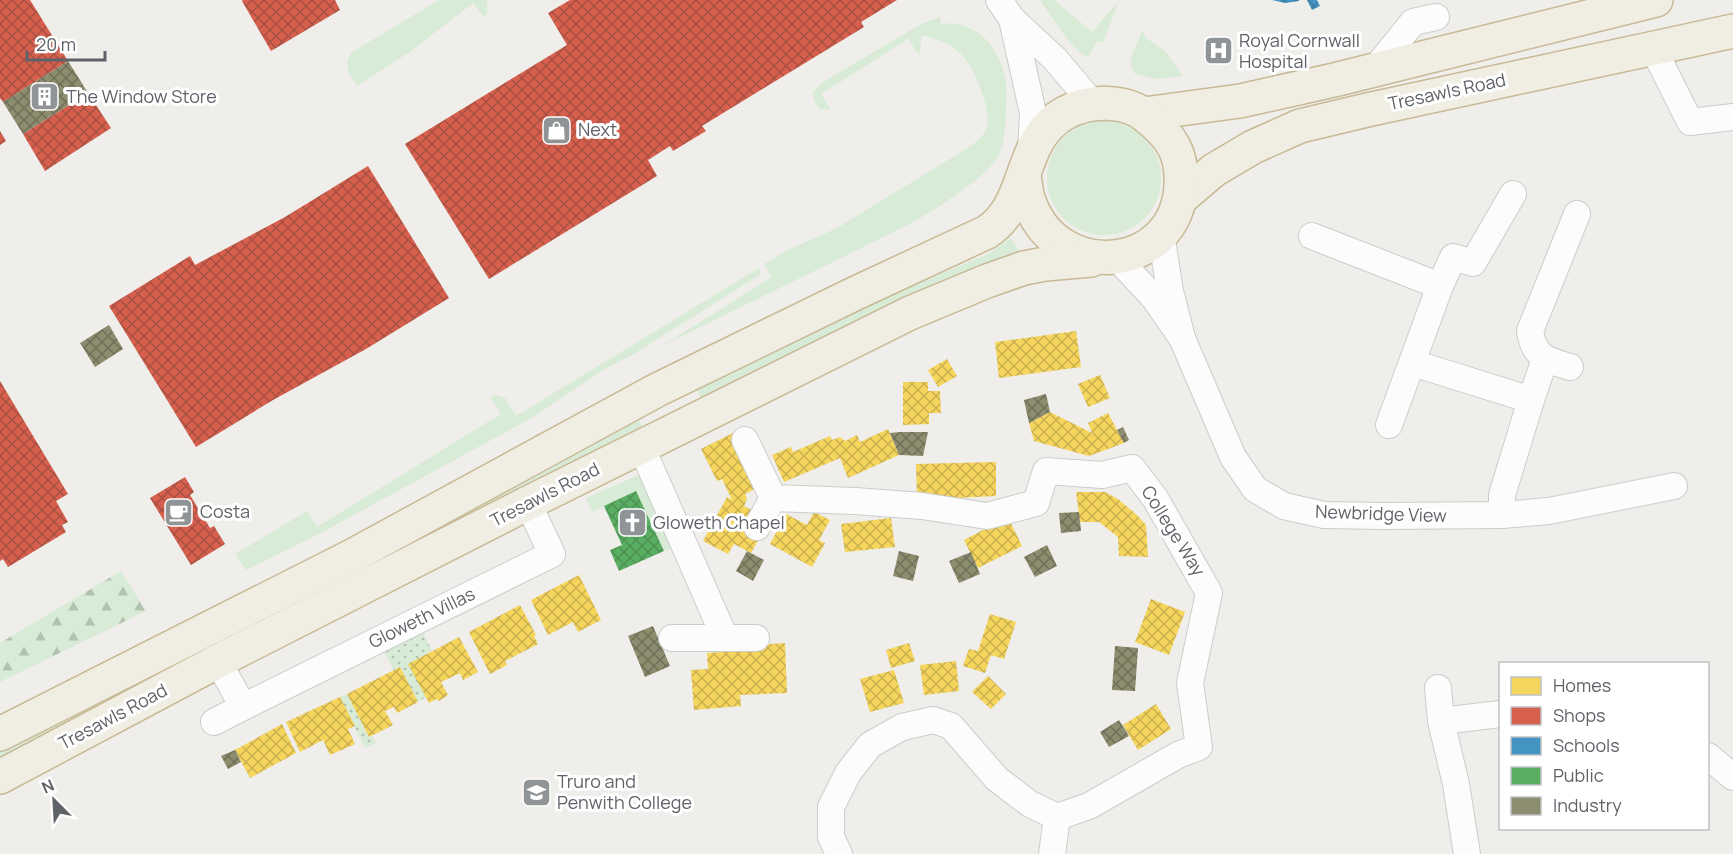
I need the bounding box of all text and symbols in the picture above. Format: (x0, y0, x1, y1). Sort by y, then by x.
scale bar (27, 24, 105, 62)
place label: Royal Cornwall Hospital (1239, 28, 1360, 73)
text: 20 m (36, 32, 76, 56)
hospital icon: Royal Cornwall Hospital (1202, 35, 1234, 67)
street label: Tresawls Road (1386, 67, 1508, 115)
building icon: The Window Store (29, 81, 61, 113)
place label: The Window Store (66, 84, 217, 108)
shop icon: Next (541, 114, 573, 146)
place label: Next (578, 117, 617, 141)
street label: Tresawls Road (486, 456, 603, 532)
street label: College Way (1137, 481, 1211, 581)
cafe icon: Costa (163, 496, 195, 528)
place label: Costa (200, 499, 250, 523)
street label: Newbridge View (1315, 499, 1447, 527)
church icon: Gloweth Chapel (616, 507, 648, 539)
place label: Gloweth Chapel (653, 510, 785, 534)
street label: Gloweth Villas (365, 581, 479, 653)
legend (1499, 662, 1709, 830)
text: Homes (1553, 673, 1611, 697)
street label: Tresawls Road (54, 677, 171, 755)
text: Shops (1553, 703, 1605, 727)
text: Schools (1553, 733, 1620, 757)
text: Public (1553, 763, 1604, 787)
place label: Truro and Penwith College (557, 769, 692, 814)
north arrow (24, 770, 84, 830)
text: N (38, 774, 58, 799)
school or university icon: Truro and Penwith College (520, 776, 552, 808)
text: Industry (1553, 793, 1622, 817)

